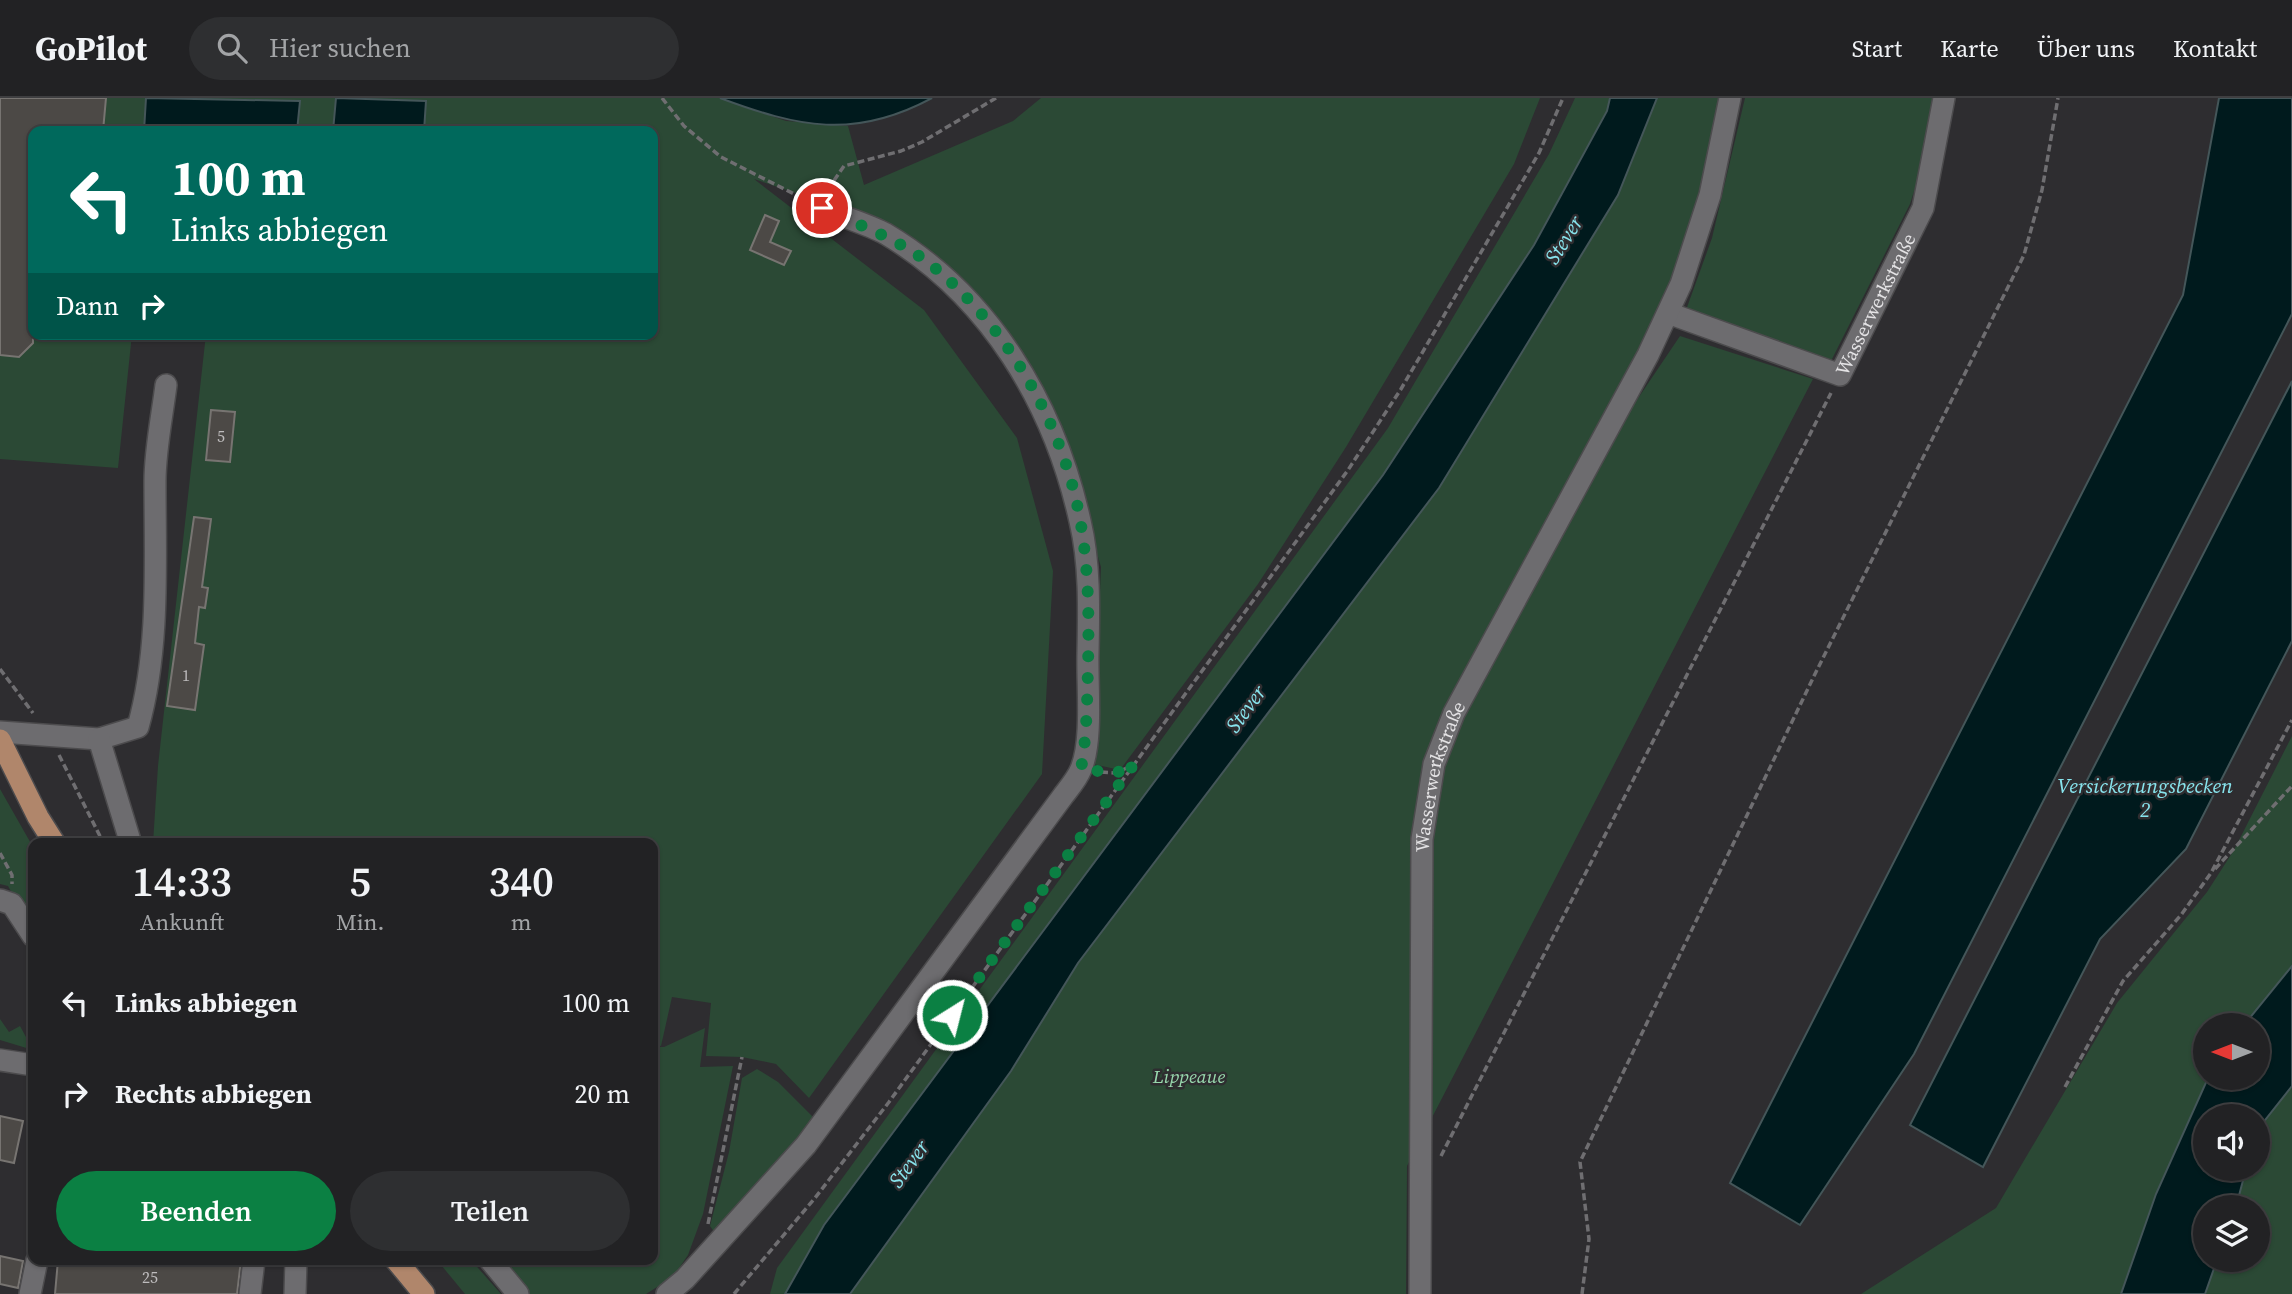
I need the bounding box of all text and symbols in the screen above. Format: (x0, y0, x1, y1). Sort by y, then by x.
search box (189, 17, 679, 80)
text: GoPilot (35, 26, 147, 71)
icon: search (213, 29, 251, 67)
text: Hier suchen (269, 30, 411, 66)
text: Start (1852, 32, 1902, 65)
text: Karte (1940, 32, 1999, 65)
text: Über uns (2037, 32, 2135, 65)
text: Kontakt (2173, 32, 2257, 65)
text: 100 m (171, 144, 306, 211)
icon: left (56, 154, 147, 245)
pin (792, 178, 852, 238)
icon: arrive (803, 189, 841, 227)
text: Links abbiegen (171, 208, 388, 252)
water label: Stever (1537, 209, 1590, 270)
street label: Wasserwerkstraße (1829, 229, 1922, 380)
icon: right (133, 287, 171, 325)
text: Dann (56, 288, 119, 324)
house number: 5 (217, 425, 225, 447)
house number: 1 (182, 664, 190, 686)
water label: Stever (1219, 679, 1273, 738)
street label: Wasserwerkstraße (1409, 696, 1471, 852)
water label: Versickerungsbecken 2 (2057, 771, 2233, 824)
text: 14:33 (132, 852, 232, 910)
text: 5 (349, 852, 371, 910)
text: 340 (488, 852, 554, 910)
text: Ankunft (140, 906, 224, 938)
text: Min. (336, 906, 384, 938)
text: m (511, 906, 532, 938)
position arrow (915, 978, 989, 1052)
icon: left (56, 984, 94, 1022)
text: Links abbiegen (115, 985, 298, 1021)
text: 100 m (562, 985, 630, 1021)
north arrow (2193, 1013, 2270, 1090)
map controls (2193, 1013, 2270, 1272)
park label: Lippeaue (1152, 1063, 1225, 1089)
icon: right (56, 1075, 94, 1113)
text: Rechts abbiegen (115, 1076, 312, 1112)
text: 20 m (575, 1076, 630, 1112)
button: sound (2193, 1104, 2270, 1181)
water label: Stever (882, 1134, 936, 1193)
button: Beenden (56, 1171, 336, 1251)
button: Teilen (350, 1171, 630, 1251)
button: layers (2193, 1195, 2270, 1272)
house number: 25 (142, 1266, 158, 1288)

